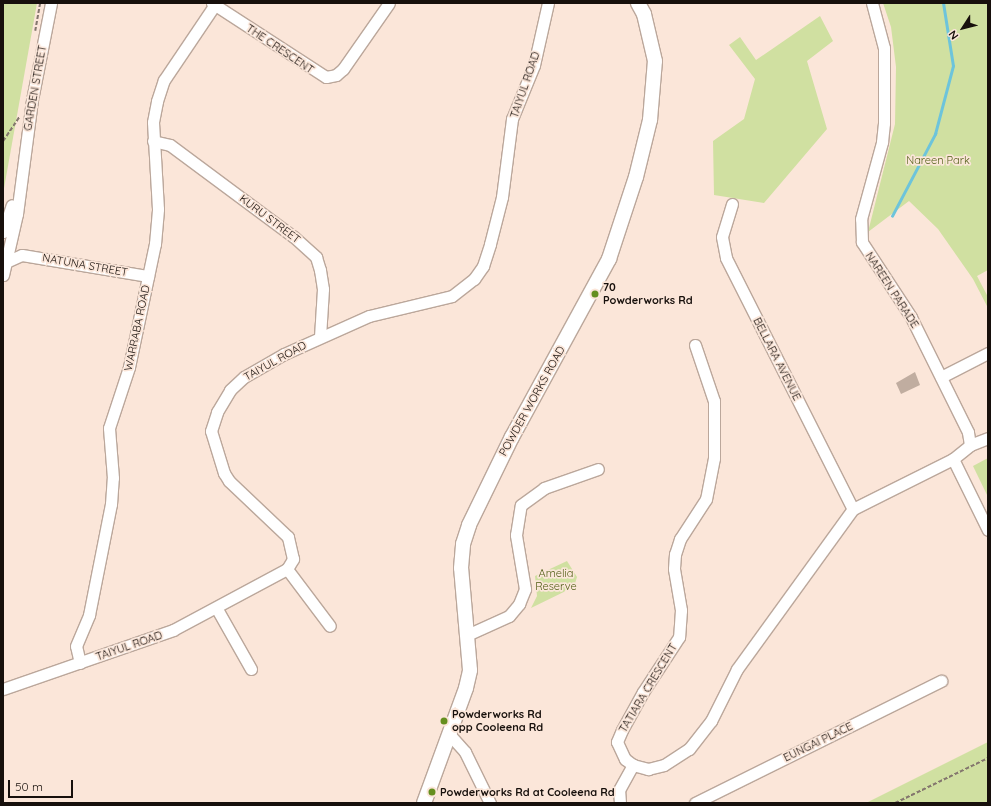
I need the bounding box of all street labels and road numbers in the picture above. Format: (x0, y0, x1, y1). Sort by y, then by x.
street label: THE CRESCENT (244, 21, 316, 77)
street label: GARDEN STREET (21, 44, 49, 132)
street label: TAIYUL ROAD (507, 50, 543, 120)
street label: KURU STREET (237, 192, 303, 246)
street label: NAREEN PARADE (863, 250, 921, 330)
street label: NATUNA STREET (41, 251, 129, 279)
street label: WARRABA ROAD (121, 284, 153, 372)
street label: BELLARA AVENUE (750, 315, 804, 403)
street label: TAIYUL ROAD (241, 338, 309, 384)
street label: POWDER WORKS ROAD (496, 344, 568, 458)
street label: TAIYUL ROAD (94, 628, 164, 664)
street label: TATIARA CRESCENT (616, 641, 680, 735)
street label: EUNGAI PLACE (781, 720, 855, 764)

